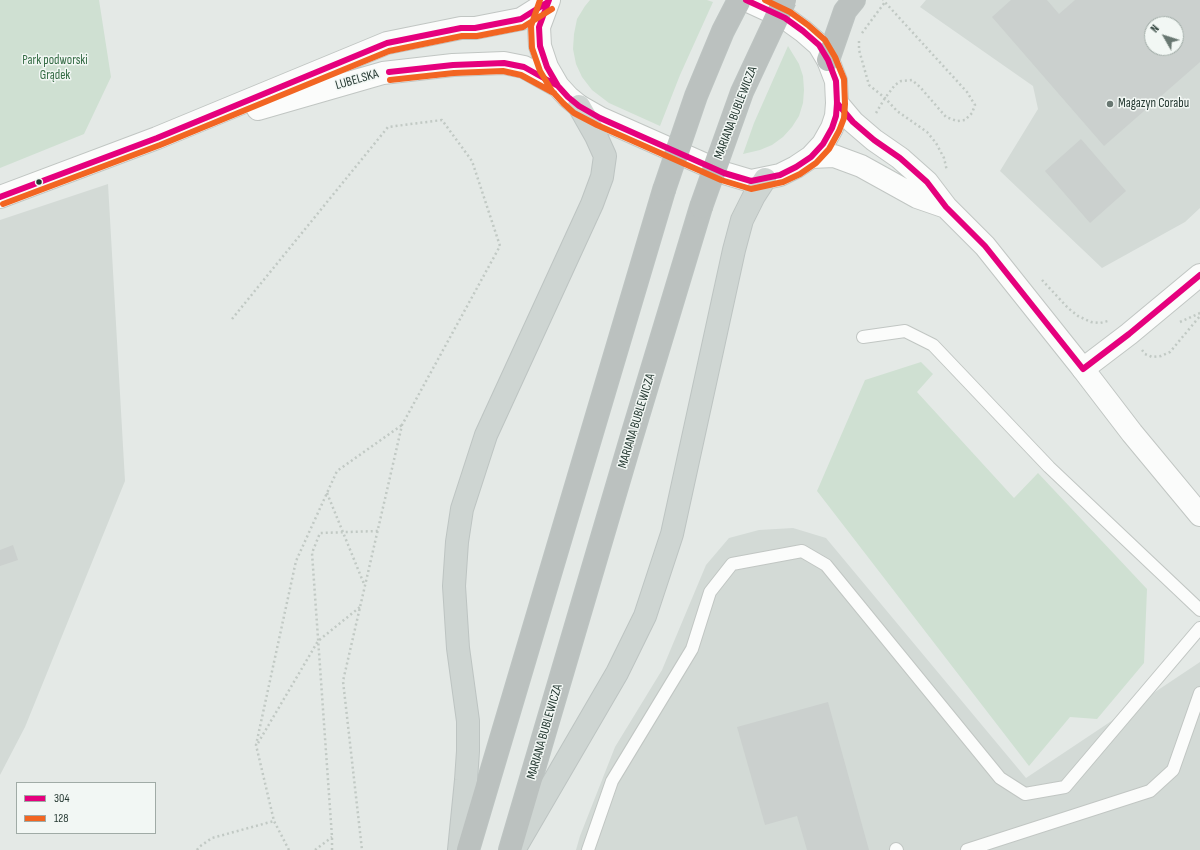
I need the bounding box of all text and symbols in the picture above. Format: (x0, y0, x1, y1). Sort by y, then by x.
north arrow (1144, 16, 1184, 56)
text: N (1148, 22, 1162, 35)
park label: Park podworski Grądek (22, 53, 88, 84)
street label: MARIANA BUBLEWICZA (711, 64, 761, 162)
street label: LUBELSKA (334, 66, 380, 94)
place label: Magazyn Corabu (1118, 96, 1189, 112)
marker: Magazyn Corabu (1105, 99, 1115, 109)
unlabelled marker (34, 177, 44, 187)
street label: MARIANA BUBLEWICZA (615, 372, 659, 470)
street label: MARIANA BUBLEWICZA (524, 683, 566, 781)
legend (16, 782, 156, 834)
text: 304 (54, 791, 69, 806)
text: 128 (54, 811, 69, 826)

